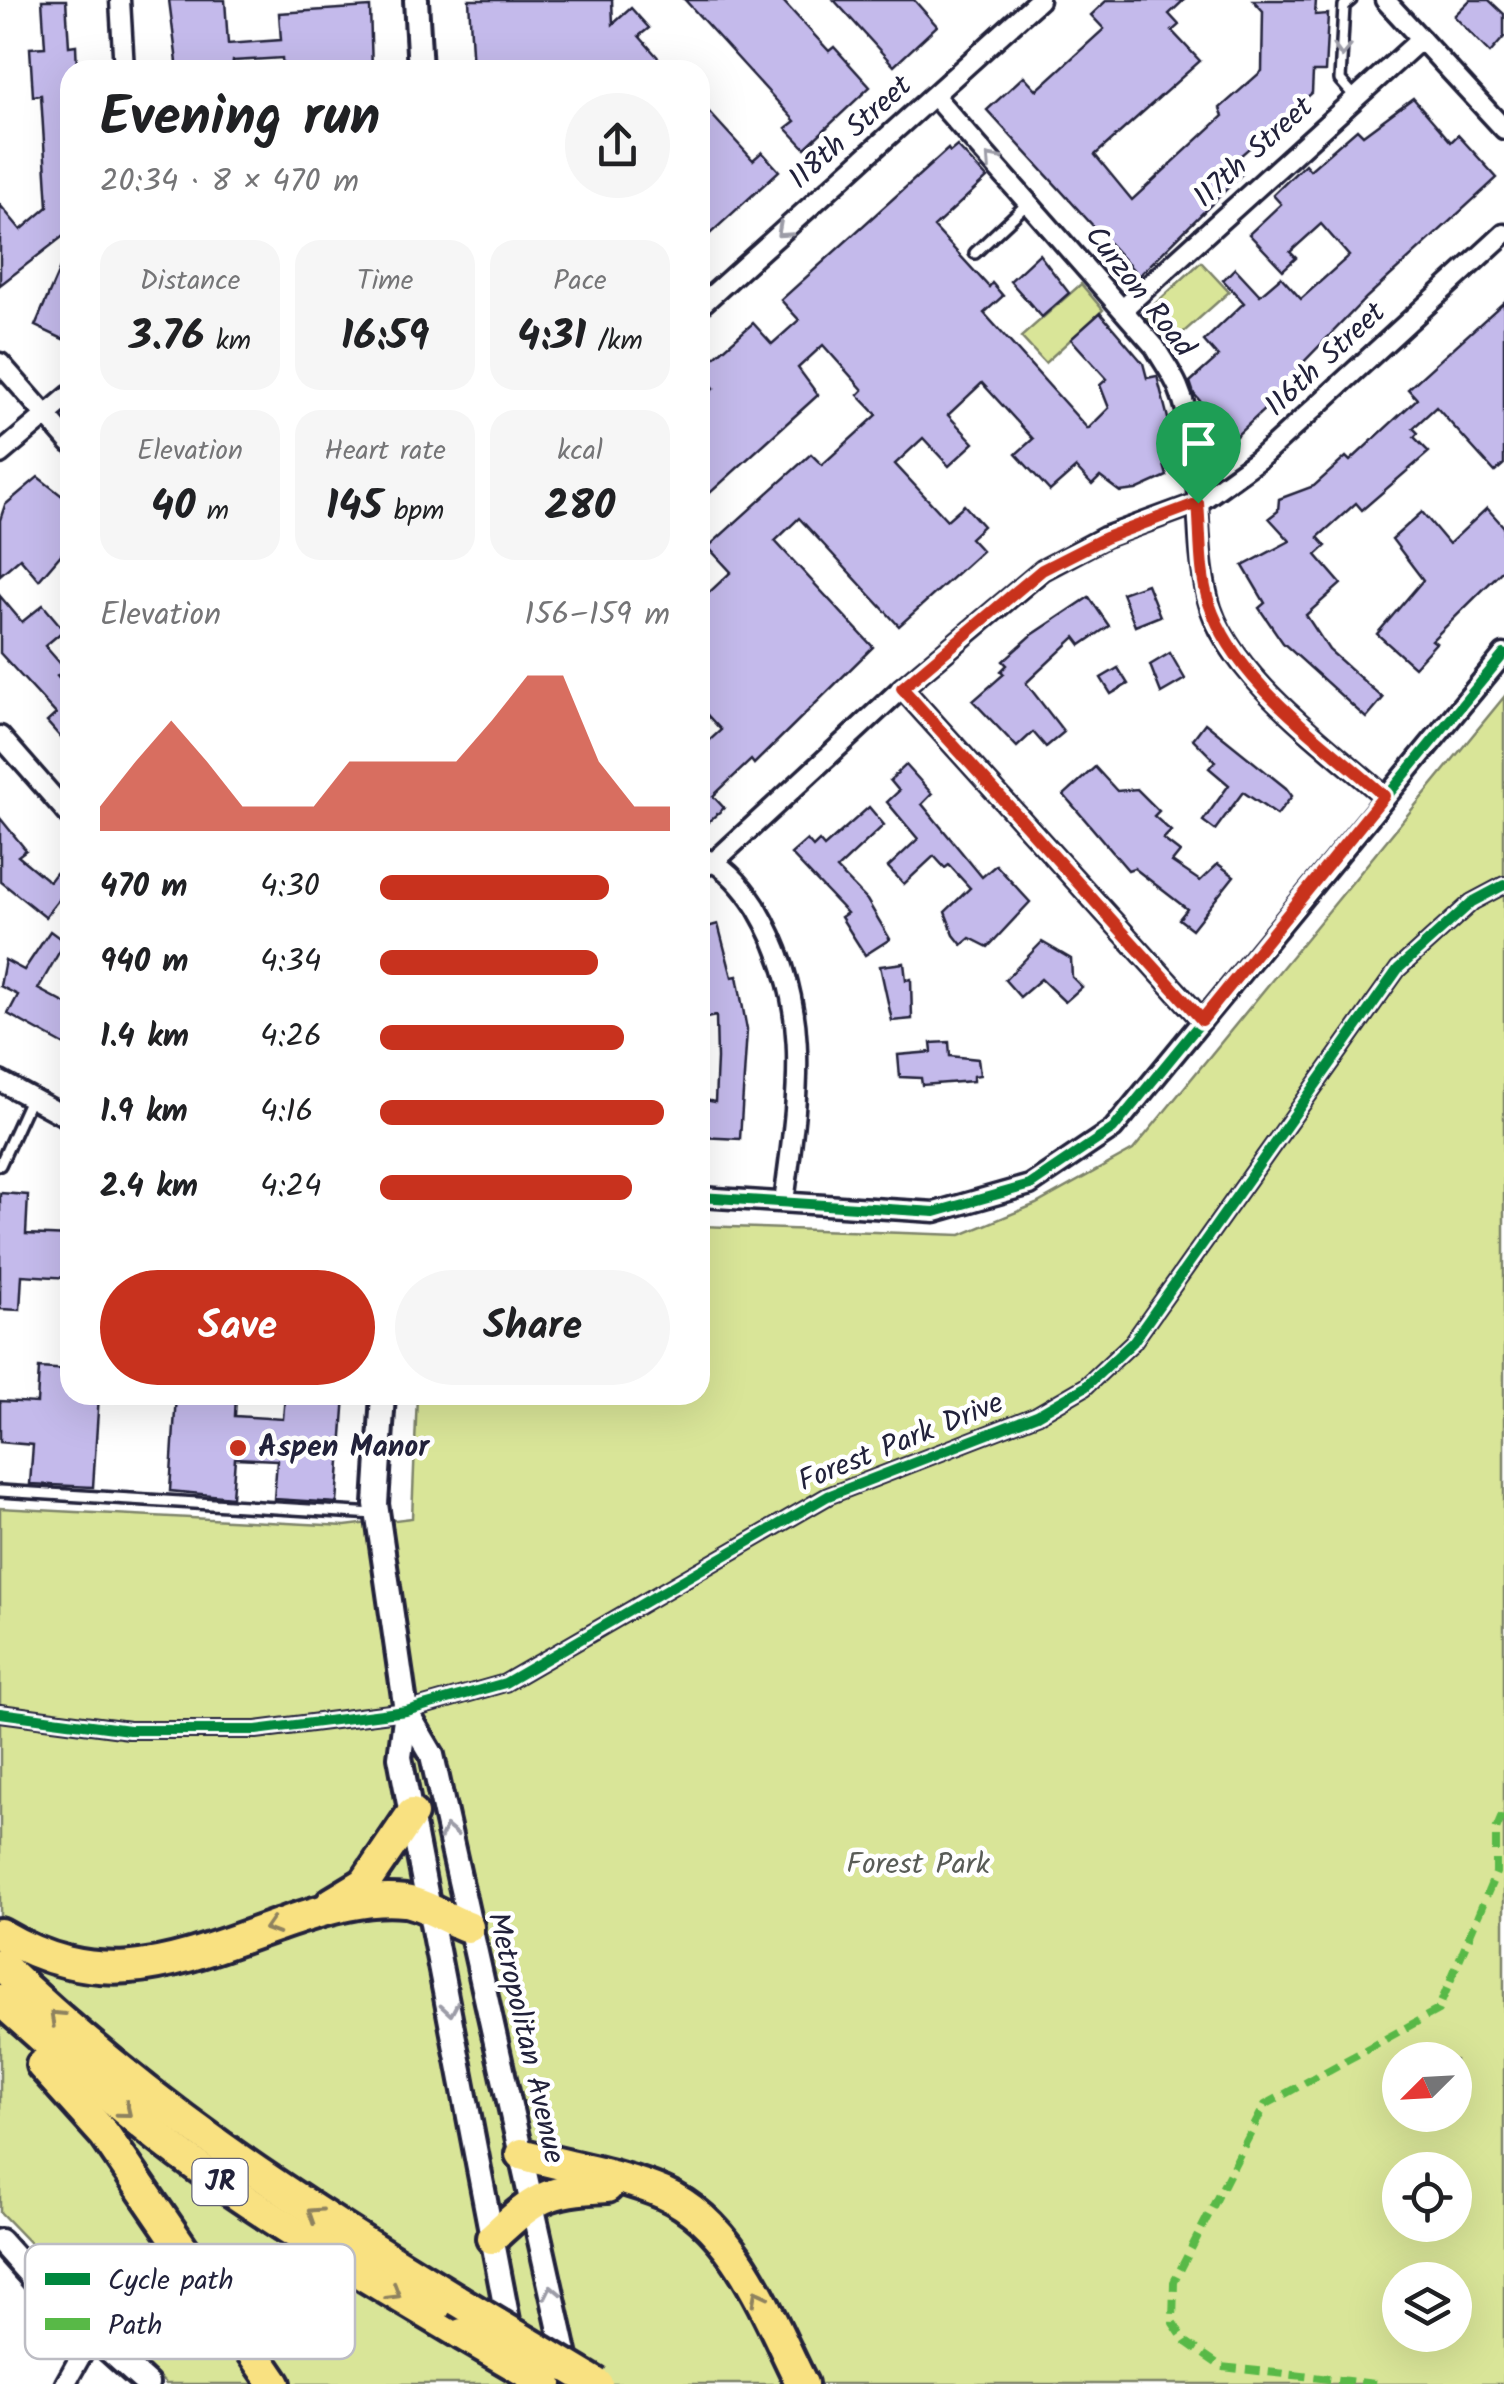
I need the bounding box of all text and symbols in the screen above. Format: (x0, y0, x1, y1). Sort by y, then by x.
one-way arrow (1331, 42, 1352, 58)
street label: 118th Street (778, 64, 924, 202)
text: Evening run (100, 76, 380, 163)
street label: 117th Street (1183, 85, 1326, 221)
button: share (565, 93, 670, 198)
one-way arrow (985, 153, 1003, 172)
text: 20:34 · 8 × 470 m (100, 157, 359, 208)
street label: Curzon Road (1072, 215, 1207, 370)
one-way arrow (776, 219, 795, 237)
text: Distance (140, 259, 240, 304)
text: Time (357, 259, 413, 304)
text: Pace (553, 259, 607, 304)
street label: 116th Street (1254, 291, 1398, 429)
text: 3.76 (129, 304, 204, 371)
text: 16:59 (341, 304, 429, 371)
text: 4:31 (517, 304, 586, 371)
text: km (204, 319, 251, 364)
text: /km (586, 319, 643, 364)
pin (1156, 401, 1241, 504)
icon: arrive (1171, 416, 1226, 471)
text: Elevation (137, 429, 243, 474)
text: Heart rate (324, 429, 446, 474)
text: kcal (557, 429, 603, 474)
text: 40 (151, 474, 195, 541)
text: 145 (326, 474, 383, 541)
text: 280 (545, 474, 615, 541)
text: m (195, 489, 229, 534)
text: bpm (383, 489, 444, 534)
text: Elevation (100, 590, 221, 641)
text: 156–159 m (524, 590, 670, 641)
text: 470 m (100, 862, 188, 913)
text: 4:30 (260, 862, 320, 913)
text: 940 m (100, 937, 189, 988)
text: 4:34 (260, 937, 321, 988)
text: 1.4 km (100, 1012, 189, 1063)
text: 4:26 (260, 1012, 322, 1063)
text: 1.9 km (100, 1087, 188, 1138)
text: 4:16 (260, 1087, 313, 1138)
text: 2.4 km (100, 1162, 198, 1213)
text: 4:24 (260, 1162, 322, 1213)
button: Save (100, 1270, 375, 1385)
button: Share (395, 1270, 670, 1385)
street label: Forest Park Drive (791, 1380, 1011, 1506)
place label: Aspen Manor (258, 1424, 430, 1472)
marker: Aspen Manor (227, 1437, 249, 1459)
one-way arrow (439, 1824, 460, 1841)
park label: Forest Park (846, 1841, 991, 1889)
street label: Metropolitan Avenue (473, 1908, 577, 2168)
one-way arrow (263, 1915, 280, 1936)
one-way arrow (438, 2000, 459, 2017)
one-way arrow (49, 2011, 68, 2029)
north arrow (1382, 2042, 1472, 2132)
map controls (1382, 2042, 1472, 2352)
one-way arrow (114, 2099, 132, 2117)
button: locate (1382, 2152, 1472, 2242)
road number: JR (192, 2159, 248, 2205)
one-way arrow (306, 2207, 324, 2226)
legend (25, 2244, 355, 2359)
text: Cycle path (108, 2259, 233, 2304)
button: layers (1382, 2262, 1472, 2352)
one-way arrow (383, 2281, 401, 2300)
one-way arrow (543, 2284, 564, 2301)
one-way arrow (751, 2289, 770, 2307)
text: Path (108, 2304, 162, 2349)

